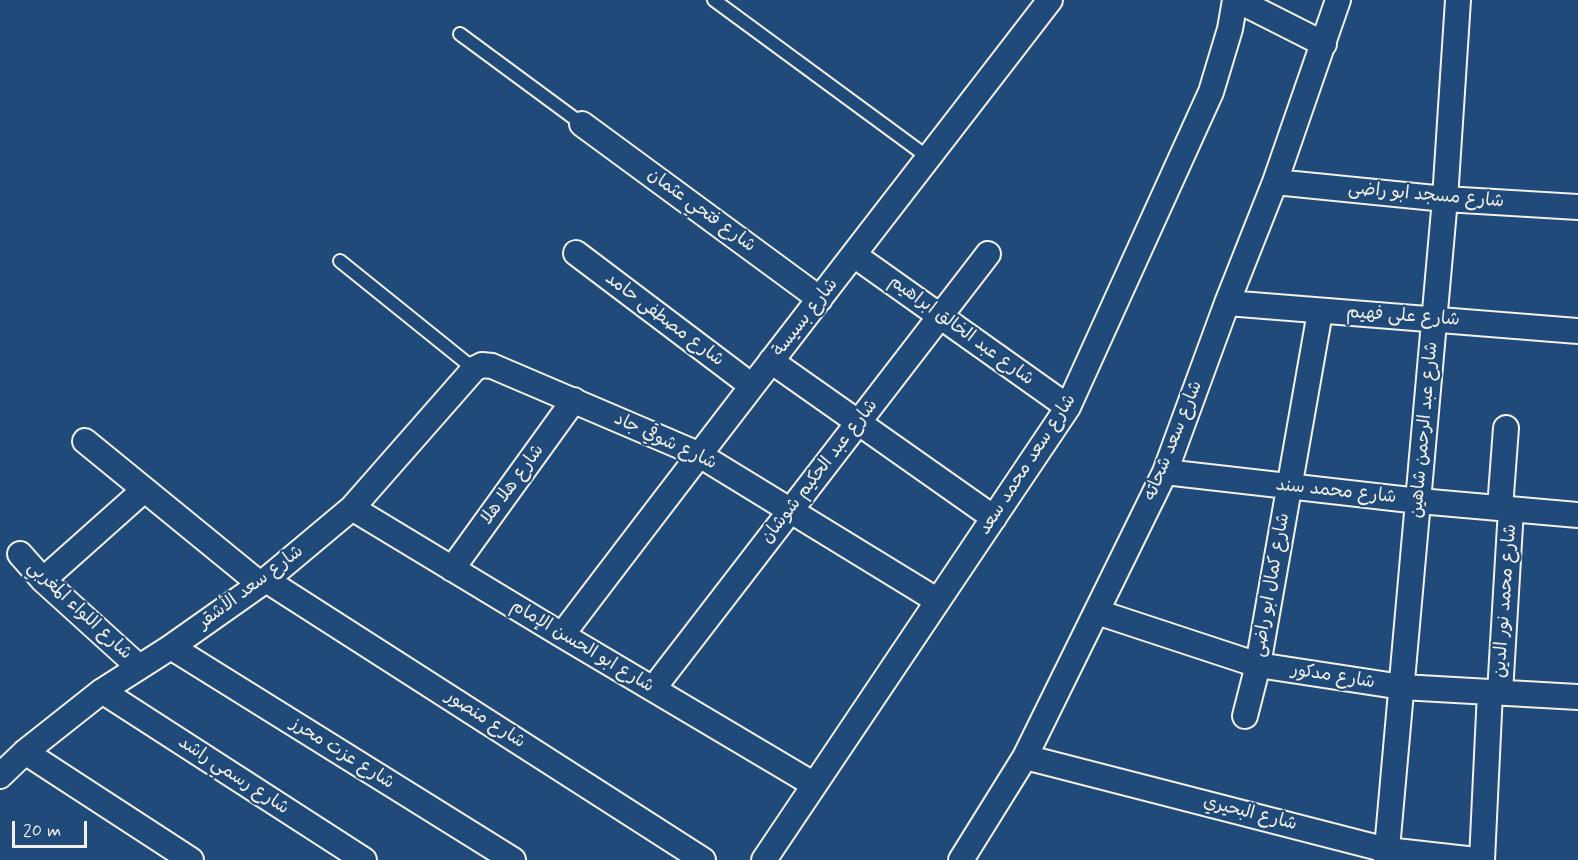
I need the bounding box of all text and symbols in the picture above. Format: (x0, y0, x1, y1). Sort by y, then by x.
street label: شارع فتحي عثمان (643, 164, 759, 258)
street label: شارع مسجد ابو راضى (1347, 178, 1505, 214)
street label: شارع مصطفى حامد (600, 268, 728, 372)
street label: شارع عبد الخالق ابراهيم (884, 271, 1038, 391)
street label: شارع بسيسة (769, 275, 843, 361)
street label: شارع على فهيم (1346, 302, 1460, 332)
street label: شارع عبد الرحمن شاهين (1407, 341, 1443, 519)
street label: شارع سعد شحاته (1140, 378, 1208, 504)
street label: شارع سعد محمد سعد (974, 391, 1082, 539)
street label: شارع عبد الحكيم شوشان (757, 396, 883, 548)
street label: شارع شوقي جاد (610, 409, 720, 475)
street label: شارع هلا هلا (477, 441, 549, 529)
street label: شارع محمد سند (1275, 475, 1397, 509)
street label: شارع كمال ابو راضى (1249, 511, 1295, 659)
street label: شارع محمد نور الدين (1490, 523, 1522, 679)
street label: شارع سعد الأشقر (194, 541, 308, 635)
street label: شارع اللواء المغربي (22, 557, 136, 665)
street label: شارع ابو الحسن الإمام (506, 596, 658, 698)
street label: شارع مدكور (1290, 660, 1376, 694)
street label: شارع منصور (441, 686, 529, 754)
street label: شارع عزت محرز (286, 713, 398, 795)
street label: شارع رسمي راشد (173, 732, 293, 820)
street label: شارع البحيري (1201, 792, 1299, 836)
scale bar (15, 809, 90, 847)
text: 20 m (23, 819, 61, 843)

